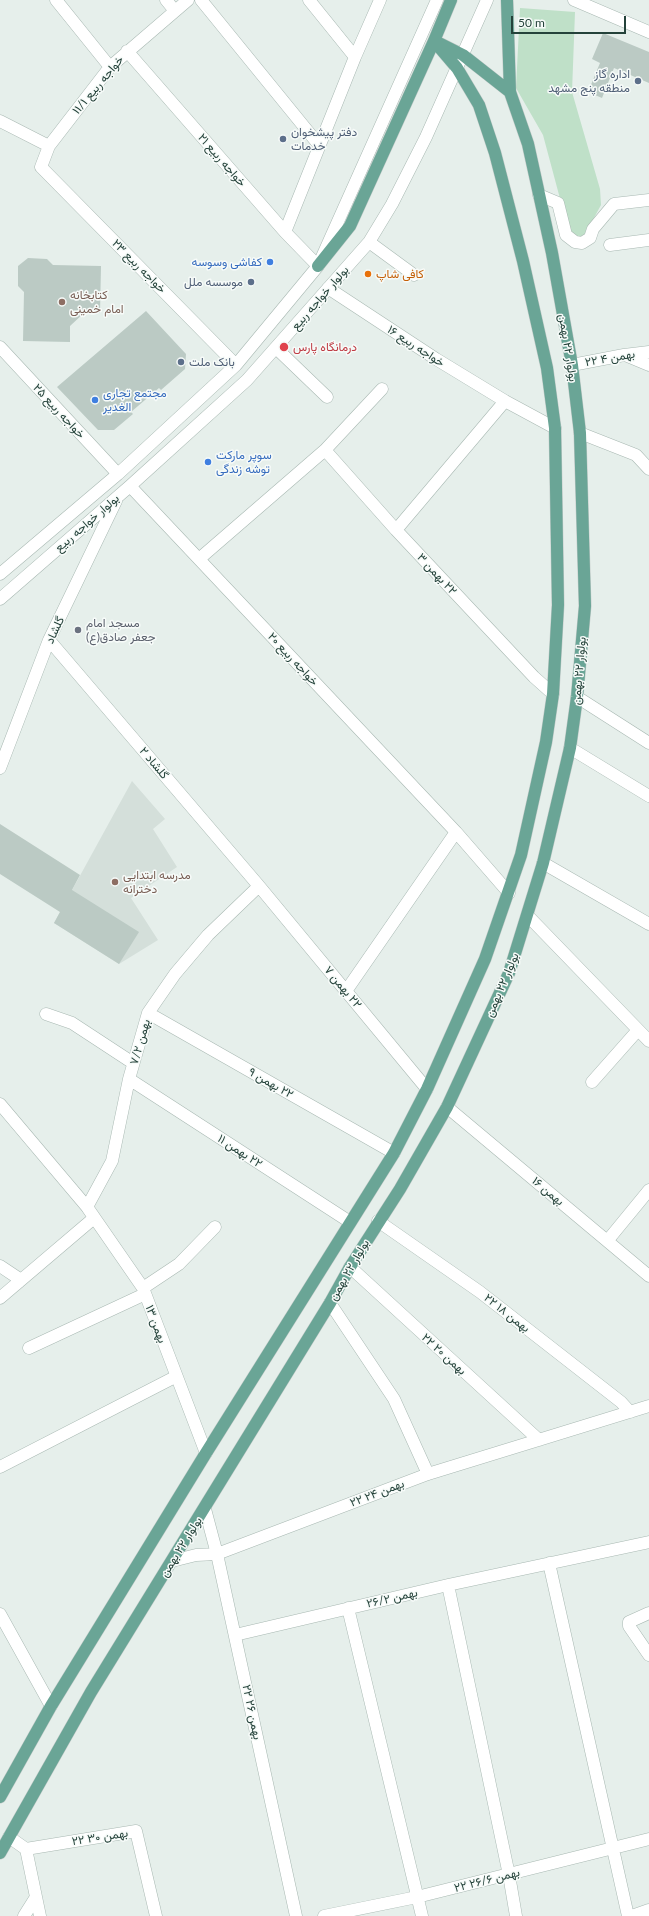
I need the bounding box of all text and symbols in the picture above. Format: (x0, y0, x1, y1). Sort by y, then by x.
scale bar (513, 8, 628, 34)
text: 50 m (518, 15, 545, 30)
street label: خواجه ربیع ۱۱/۱ (69, 53, 127, 117)
place label: اداره گاز منطقه پنج مشهد (548, 67, 630, 95)
marker: اداره گاز منطقه پنج مشهد (633, 76, 643, 86)
place label: دفتر پیشخوان خدمات (291, 125, 357, 153)
street label: خواجه ربیع ۲۱ (195, 130, 249, 190)
marker: دفتر پیشخوان خدمات (278, 134, 288, 144)
street label: خواجه ربیع ۲۳ (109, 236, 169, 296)
place label: کفاشی وسوسه (191, 255, 262, 269)
marker: کفاشی وسوسه (265, 257, 275, 267)
street label: بولوار خواجه ربیع (288, 263, 352, 333)
place label: کافی شاپ (376, 267, 424, 281)
marker: کافی شاپ (363, 269, 373, 279)
place label: موسسه ملل (184, 275, 243, 289)
marker: موسسه ملل (246, 277, 256, 287)
place label: کتابخانه امام خمینی (70, 288, 124, 316)
marker: کتابخانه امام خمینی (57, 297, 67, 307)
street label: بولوار ۲۲ بهمن (556, 313, 580, 383)
street label: خواجه ربیع ۱۶ (385, 322, 447, 370)
place label: درمانگاه پارس (293, 340, 357, 354)
marker: درمانگاه پارس (278, 341, 290, 353)
street label: ۲۲ بهمن ۴ (584, 347, 636, 369)
place label: بانک ملت (189, 355, 235, 369)
marker: بانک ملت (176, 357, 186, 367)
street label: خواجه ربیع ۲۵ (30, 381, 88, 441)
place label: مجتمع تجاری الغدیر (103, 386, 167, 414)
marker: مجتمع تجاری الغدیر (90, 395, 100, 405)
place label: سوپر مارکت توشه زندگی (216, 448, 272, 476)
marker: سوپر مارکت توشه زندگی (203, 457, 213, 467)
street label: بولوار خواجه ربیع (52, 491, 122, 555)
street label: ٢٢ بهمن ۳ (414, 550, 460, 598)
street label: گلشاد (43, 614, 67, 646)
place label: مسجد امام جعفر صادق(ع) (86, 616, 156, 644)
marker: مسجد امام جعفر صادق(ع) (73, 625, 83, 635)
street label: خواجه ربیع ۲۰ (265, 629, 321, 689)
street label: بولوار ۲۲ بهمن (569, 636, 589, 706)
street label: گلشاد ۲ (136, 744, 172, 782)
place label: مدرسه ابتدایی دخترانه (123, 868, 191, 896)
marker: مدرسه ابتدایی دخترانه (110, 877, 120, 887)
street label: بولوار ۲۲ بهمن (482, 951, 522, 1019)
street label: ٢٢ بهمن ٧ (321, 963, 365, 1011)
street label: بهمن ۷/۲ (127, 1017, 153, 1067)
street label: ٢٢ بهمن ۹ (246, 1064, 296, 1102)
street label: ٢٢ بهمن ١١ (215, 1131, 265, 1171)
street label: بهمن ۱۶ (529, 1173, 567, 1209)
street label: بولوار ۲۲ بهمن (326, 1237, 372, 1303)
street label: ۲۲ بهمن ۱۸ (481, 1291, 533, 1335)
street label: بهمن ۱۳ (142, 1303, 170, 1345)
street label: ۲۲ بهمن ۲۰ (419, 1330, 469, 1378)
street label: ۲۲ بهمن ۲۴ (348, 1476, 406, 1510)
street label: بولوار ۲۲ بهمن (157, 1514, 205, 1580)
street label: بهمن ۲۶/۲ (365, 1585, 419, 1611)
street label: ۲۲ بهمن ۲۶ (239, 1683, 265, 1741)
street label: ۲۲ بهمن ۳۰ (71, 1825, 129, 1849)
street label: ۲۲ بهمن ۲۶/۶ (453, 1865, 521, 1895)

